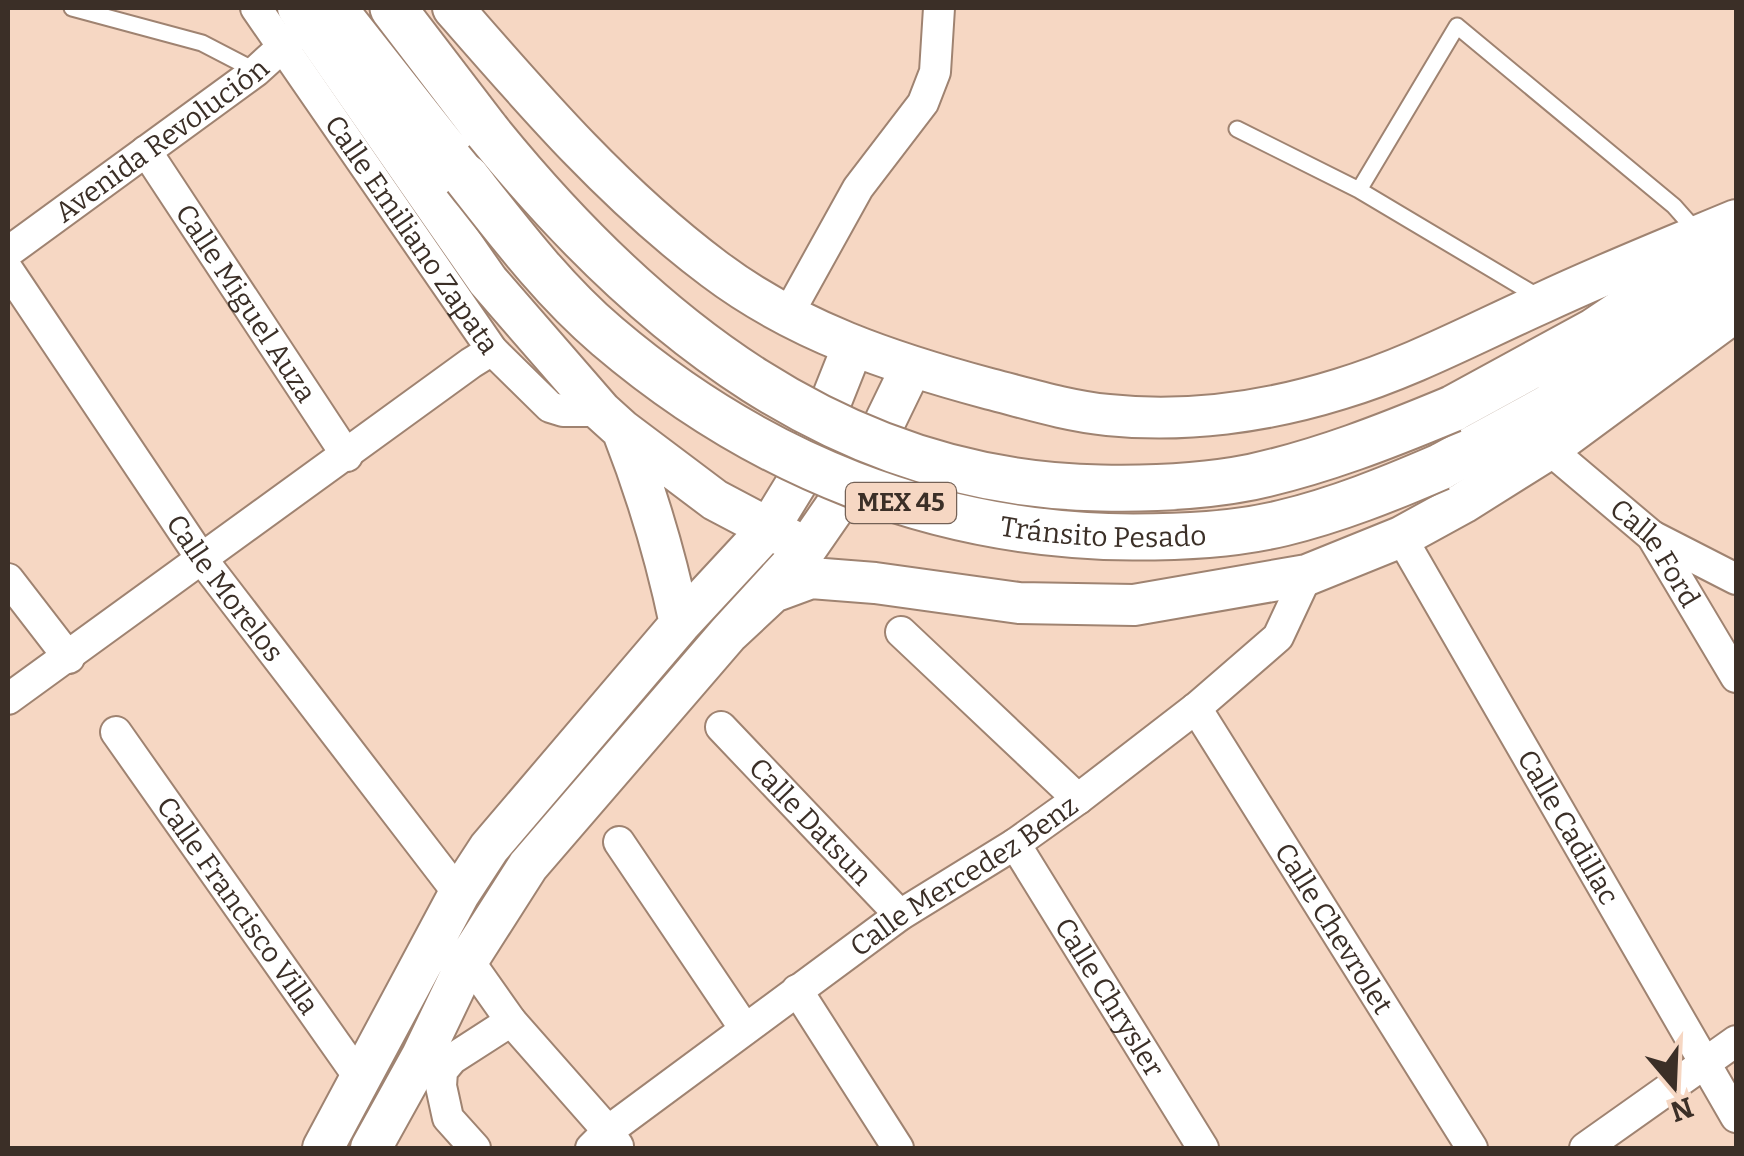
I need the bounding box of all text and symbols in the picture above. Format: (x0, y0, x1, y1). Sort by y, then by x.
street label: Avenida Revolución (48, 51, 275, 229)
street label: Calle Emiliano Zapata (318, 109, 506, 360)
street label: Calle Miguel Auza (169, 198, 323, 408)
road number: MEX 45 (846, 483, 956, 523)
street label: Calle Ford (1604, 492, 1707, 613)
street label: Calle Morelos (160, 508, 291, 668)
street label: Tránsito Pesado (998, 509, 1207, 554)
street label: Calle Cadillac (1511, 744, 1626, 910)
street label: Calle Datsun (742, 751, 879, 892)
street label: Calle Mercedez Benz (843, 788, 1084, 963)
street label: Calle Francisco Villa (150, 790, 326, 1021)
street label: Calle Chevrolet (1268, 837, 1400, 1020)
street label: Calle Chrysler (1048, 912, 1171, 1083)
north arrow (1624, 1036, 1724, 1136)
text: N (1666, 1090, 1698, 1128)

